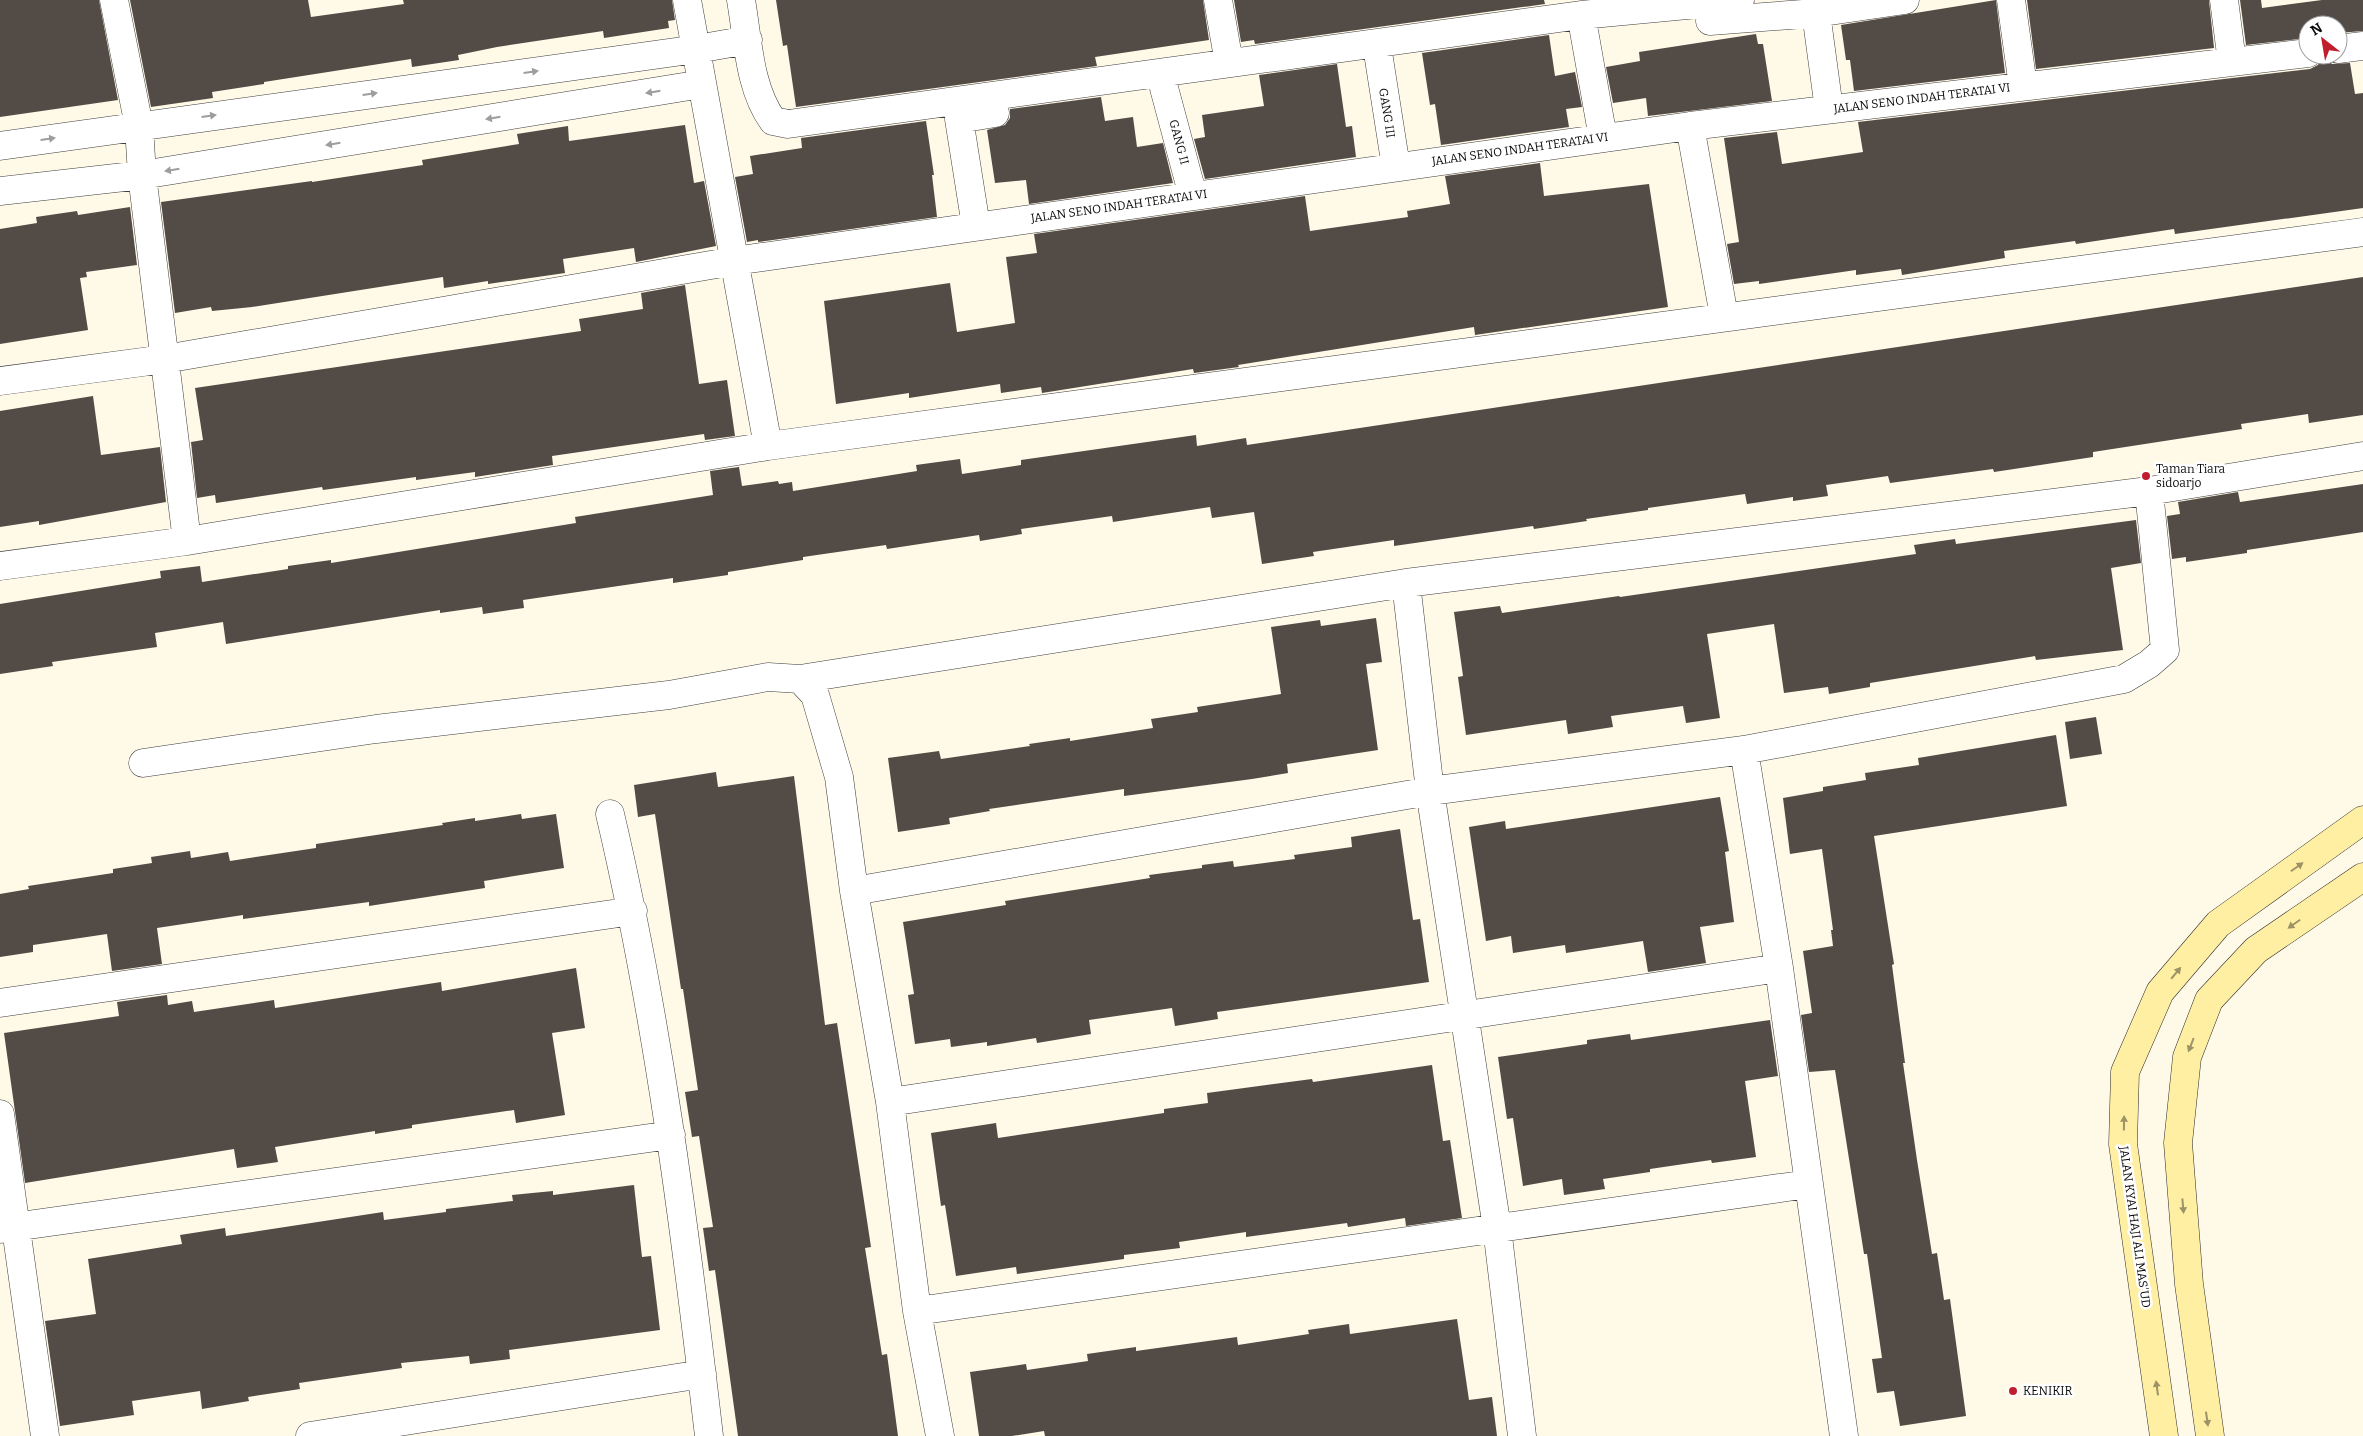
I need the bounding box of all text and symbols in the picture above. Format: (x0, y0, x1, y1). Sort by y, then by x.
north arrow (2298, 15, 2348, 65)
text: N (2308, 19, 2326, 39)
one-way arrow (523, 68, 539, 76)
street label: JALAN SENO INDAH TERATAI VI (1832, 80, 2011, 116)
street label: GANG III (1376, 87, 1398, 139)
one-way arrow (645, 89, 661, 97)
one-way arrow (362, 90, 378, 98)
one-way arrow (201, 112, 217, 120)
one-way arrow (485, 115, 501, 123)
street label: GANG II (1166, 118, 1192, 166)
street label: JALAN SENO INDAH TERATAI VI (1430, 130, 1609, 168)
one-way arrow (41, 134, 57, 142)
one-way arrow (324, 140, 340, 148)
one-way arrow (164, 166, 180, 174)
street label: JALAN SENO INDAH TERATAI VI (1029, 187, 1208, 225)
place label: Taman Tiara sidoarjo (2156, 462, 2226, 490)
marker: Taman Tiara sidoarjo (2140, 470, 2152, 482)
one-way arrow (2290, 862, 2304, 872)
one-way arrow (2287, 919, 2301, 929)
one-way arrow (2170, 968, 2182, 980)
one-way arrow (2187, 1038, 2195, 1052)
one-way arrow (2120, 1114, 2128, 1130)
street label: JALAN KYAI HAJI ALI MAS'UD (2117, 1144, 2153, 1309)
one-way arrow (2179, 1198, 2187, 1214)
one-way arrow (2153, 1379, 2161, 1395)
place label: KENIKIR (2023, 1384, 2073, 1398)
marker: KENIKIR (2007, 1385, 2019, 1397)
one-way arrow (2204, 1412, 2212, 1428)

